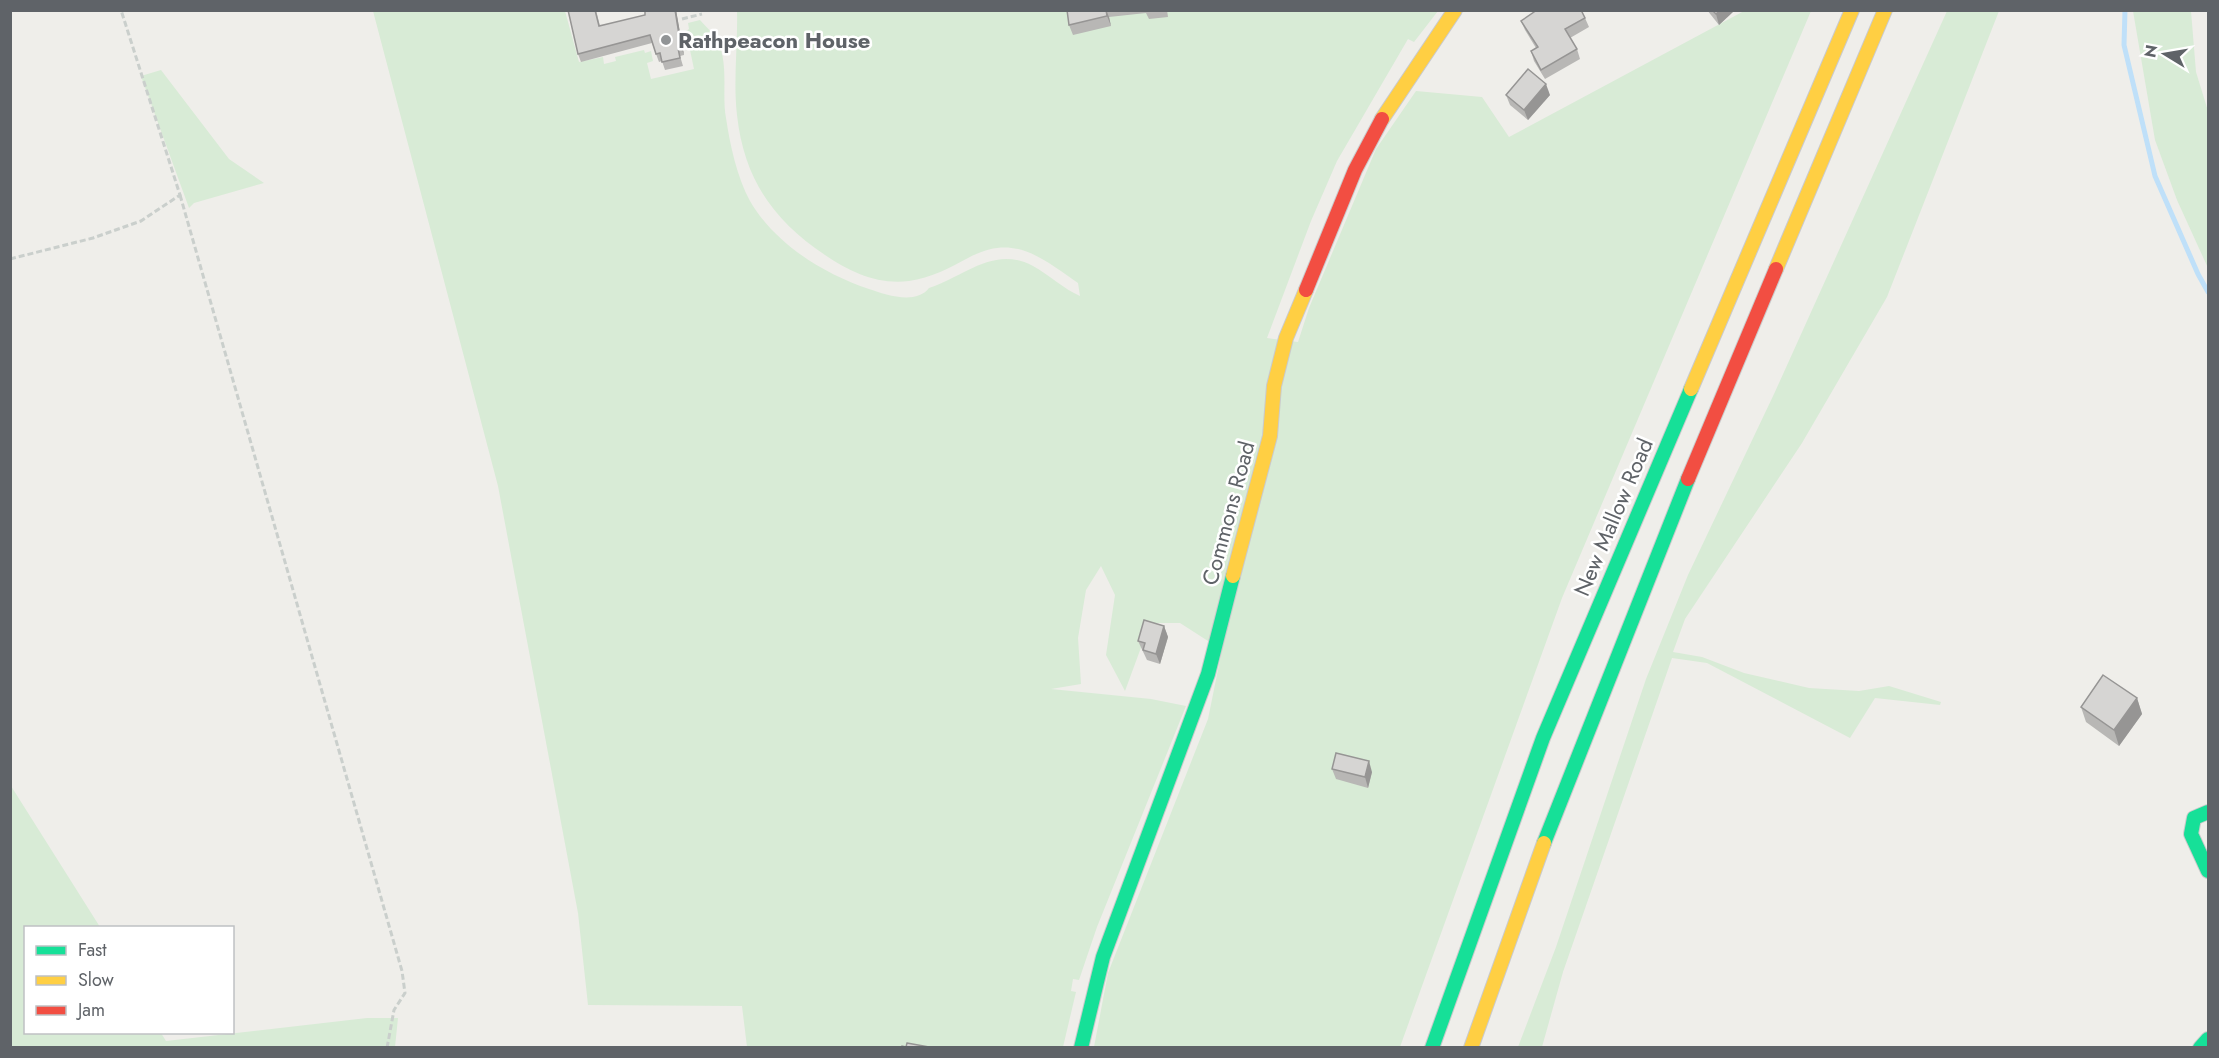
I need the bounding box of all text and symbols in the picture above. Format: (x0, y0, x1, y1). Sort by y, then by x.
place label: Rathpeacon House (678, 24, 870, 56)
north arrow (2135, 24, 2195, 84)
marker: Rathpeacon House (659, 33, 673, 47)
text: N (2138, 43, 2163, 60)
street label: New Mallow Road (1565, 433, 1661, 601)
street label: Commons Road (1193, 437, 1263, 589)
legend (24, 926, 234, 1034)
text: Fast (78, 937, 107, 963)
text: Slow (78, 967, 115, 993)
text: Jam (76, 997, 105, 1023)

